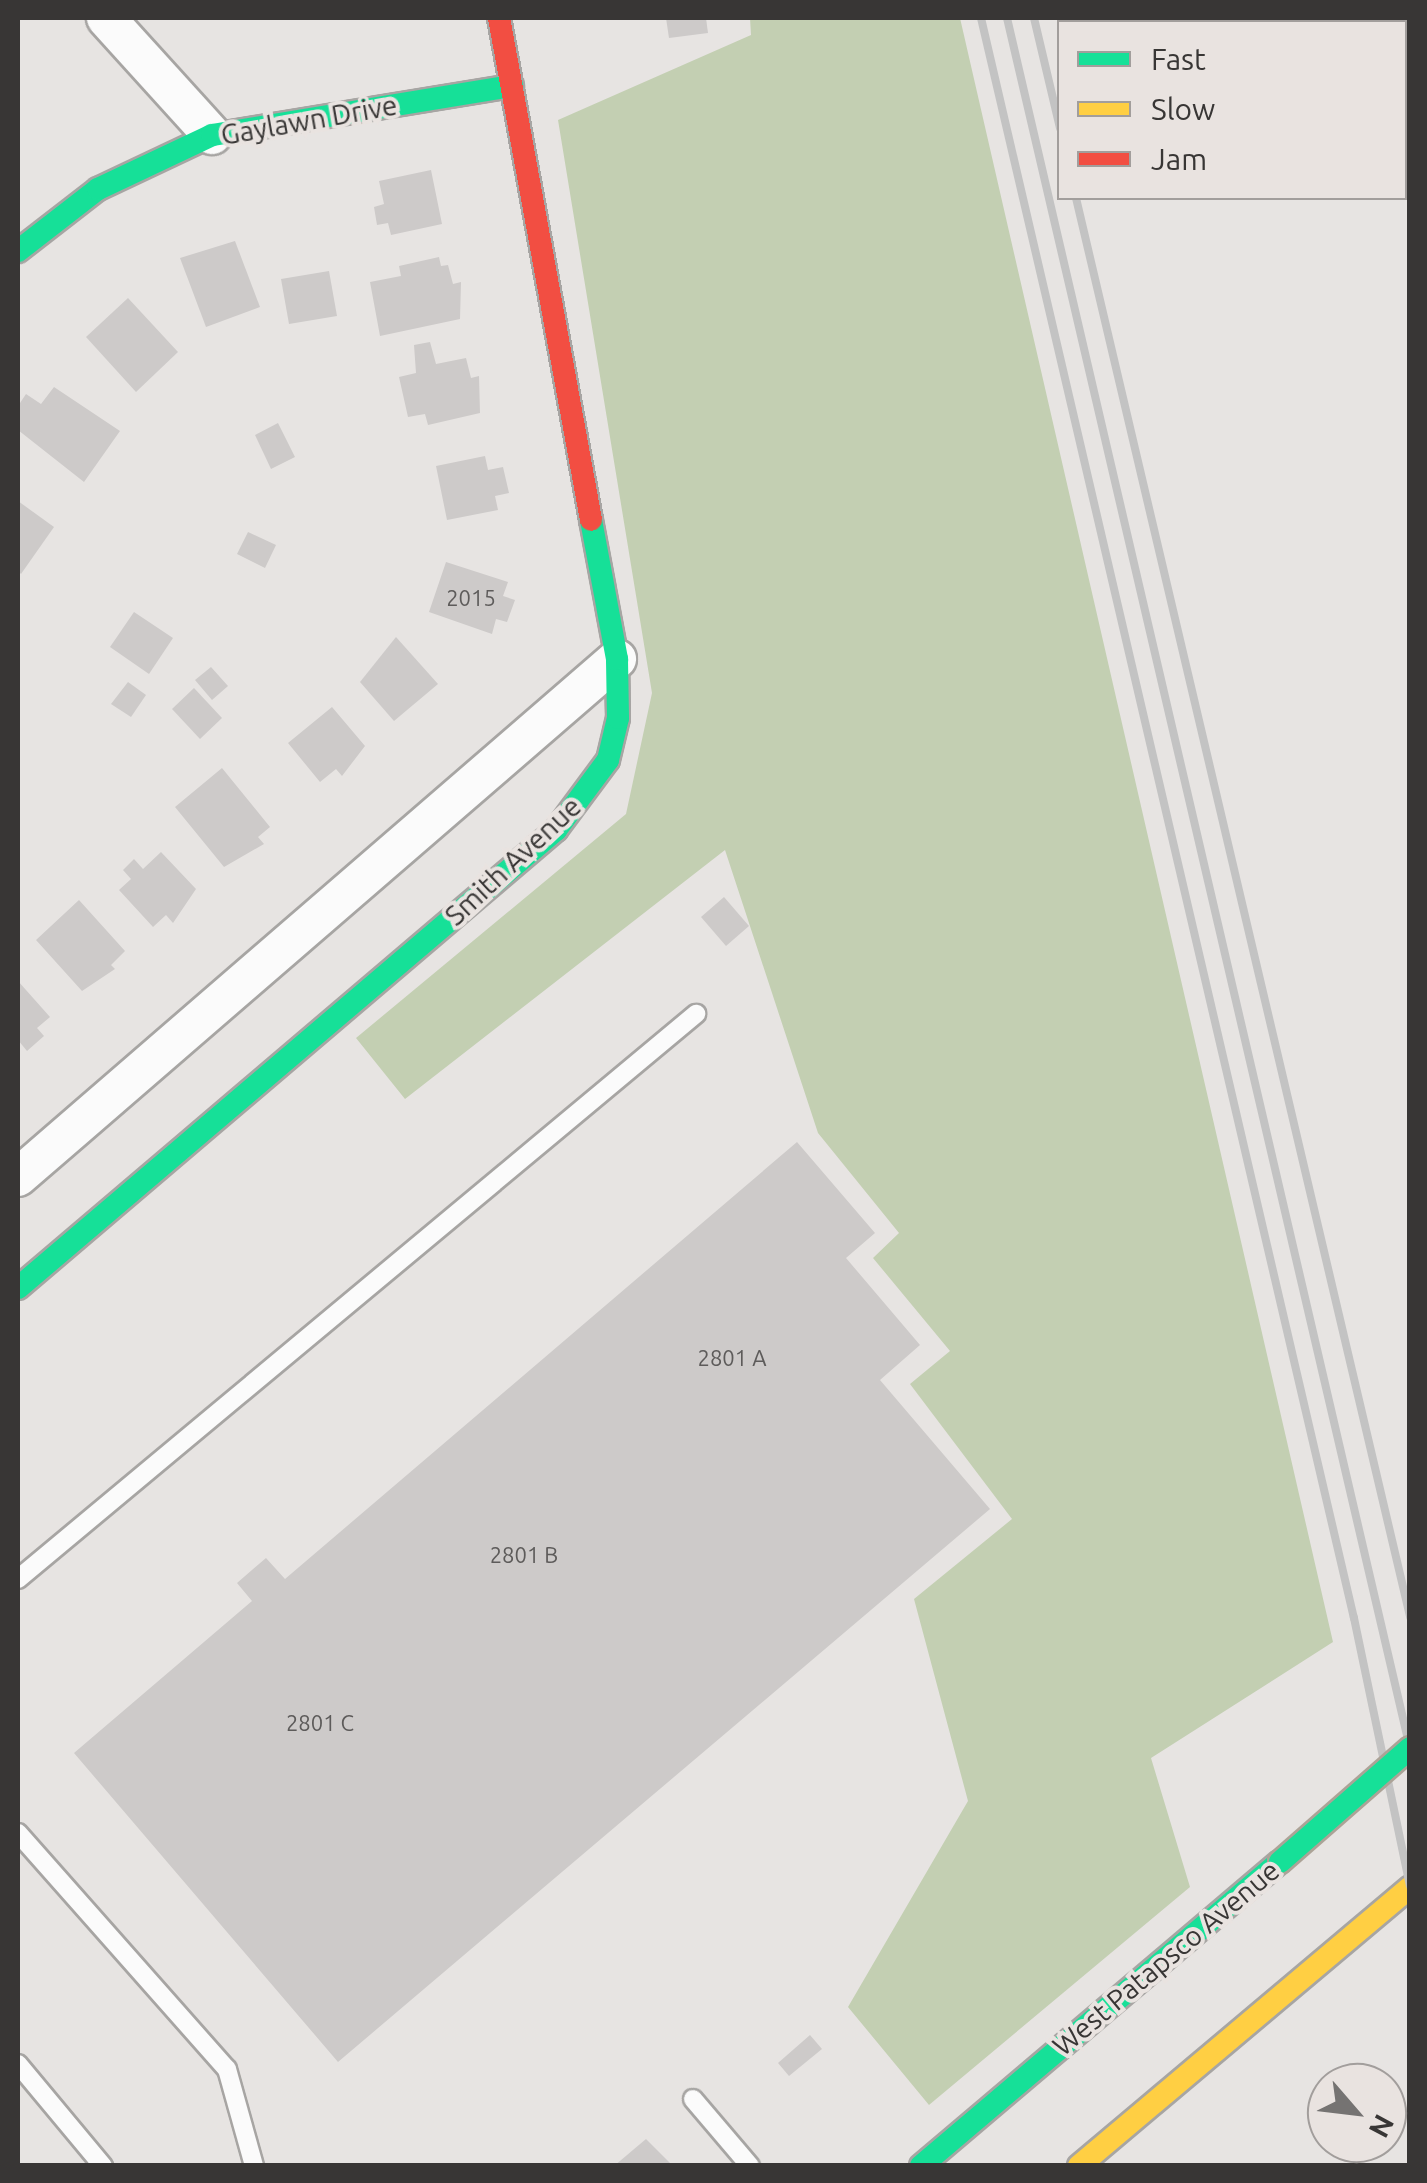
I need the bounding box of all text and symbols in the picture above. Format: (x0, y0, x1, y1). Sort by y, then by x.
legend (1057, 20, 1407, 200)
text: Fast (1151, 42, 1206, 76)
street label: Gaylawn Drive (218, 88, 400, 152)
text: Slow (1151, 92, 1215, 126)
text: Jam (1151, 142, 1207, 176)
house number: 2015 (446, 585, 496, 611)
street label: Smith Avenue (438, 790, 588, 932)
house number: 2801 A (698, 1345, 766, 1371)
house number: 2801 B (490, 1542, 558, 1568)
house number: 2801 C (286, 1710, 354, 1736)
street label: West Patapsco Avenue (1046, 1853, 1286, 2063)
north arrow (1307, 2063, 1407, 2163)
text: N (1364, 2110, 1401, 2143)

